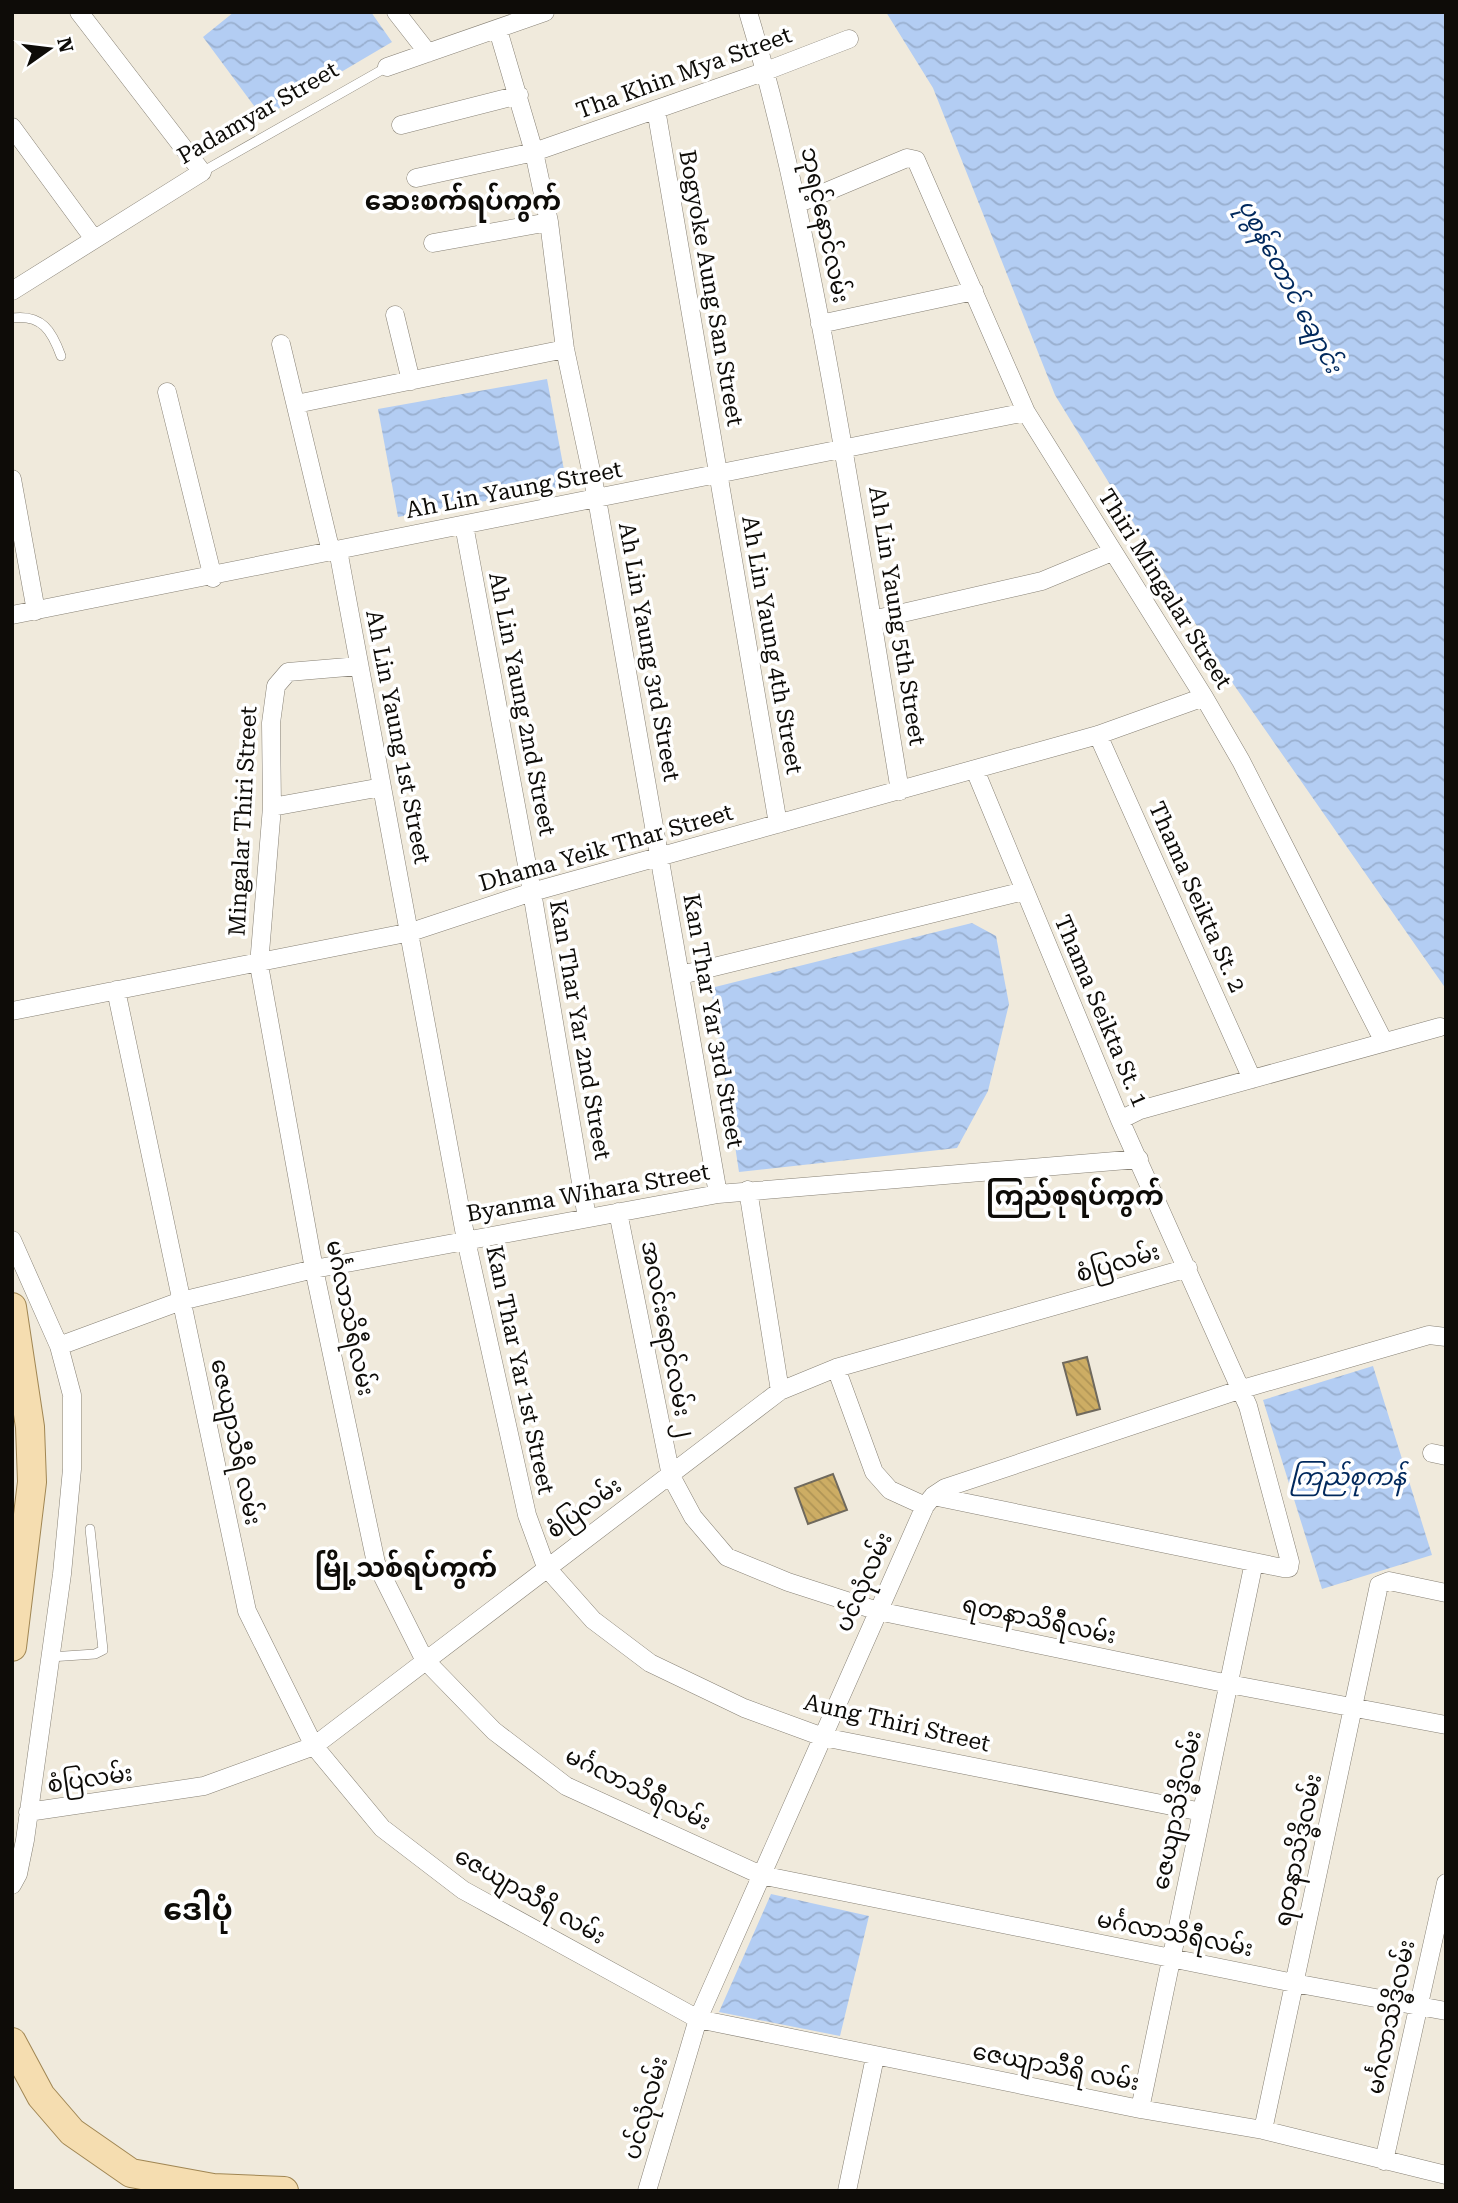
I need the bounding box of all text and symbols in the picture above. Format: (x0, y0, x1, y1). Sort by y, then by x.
north arrow (14, 14, 84, 84)
street label: Tha Khin Mya Street (573, 21, 796, 125)
text: N (52, 35, 78, 55)
street label: Padamyar Street (173, 56, 344, 170)
street label: ဘုရင့်နောင်လမ်း (790, 144, 858, 307)
street label: Bogyoke Aung San Street (673, 148, 749, 429)
district label: ဆေးစက်ရပ်ကွက် (365, 182, 561, 223)
water label: ပုစွန်တောင် ချောင်း (1227, 193, 1351, 382)
street label: Ah Lin Yaung Street (404, 456, 625, 524)
street label: Thiri Mingalar Street (1093, 484, 1238, 694)
street label: Ah Lin Yaung 5th Street (863, 485, 931, 748)
street label: Ah Lin Yaung 4th Street (736, 514, 808, 777)
street label: Ah Lin Yaung 3rd Street (613, 520, 685, 784)
street label: Ah Lin Yaung 2nd Street (483, 570, 561, 839)
street label: Ah Lin Yaung 1st Street (360, 608, 436, 867)
street label: Mingalar Thiri Street (223, 705, 263, 937)
street label: Thama Seikta St. 2 (1143, 797, 1251, 997)
street label: Dhama Yeik Thar Street (476, 799, 736, 897)
street label: Kan Thar Yar 3rd Street (677, 892, 749, 1151)
street label: Kan Thar Yar 2nd Street (544, 898, 616, 1162)
street label: Thama Seikta St. 1 (1048, 911, 1154, 1111)
street label: Byanma Wihara Street (464, 1158, 712, 1228)
district label: ကြည်စုရပ်ကွက် (986, 1177, 1164, 1218)
street label: စံပြလမ်း (1072, 1235, 1164, 1293)
street label: မင်္ဂလာသိရီလမ်း (315, 1237, 383, 1399)
street label: အလင်းရောင်လမ်း ၂ (631, 1238, 703, 1441)
street label: Kan Thar Yar 1st Street (480, 1243, 560, 1497)
street label: ဇေယျာသီရိ လမ်း (200, 1356, 270, 1529)
water label: ကြည်စုကန် (1290, 1460, 1409, 1497)
street label: စံပြလမ်း (540, 1469, 630, 1548)
street label: ပင်လုံလမ်း (827, 1527, 902, 1638)
district label: မြို့သစ်ရပ်ကွက် (315, 1549, 497, 1590)
street label: ရတနာသိရီလမ်း (959, 1588, 1119, 1654)
street label: Aung Thiri Street (801, 1688, 993, 1758)
street label: ဇေယျာသိဒ္ဓိလမ်း (1144, 1727, 1213, 1893)
street label: မင်္ဂလာသိရီလမ်း (559, 1739, 716, 1840)
street label: စံပြလမ်း (45, 1757, 135, 1803)
street label: ရတနာသိဒ္ဓိလမ်း (1266, 1771, 1333, 1930)
street label: ဇေယျာသီရိ လမ်း (447, 1839, 612, 1954)
district label: ဒေါပုံ (163, 1889, 233, 1934)
street label: မင်္ဂလာသိရီလမ်း (1094, 1903, 1256, 1967)
street label: မင်္ဂလာသိဒ္ဓိလမ်း (1359, 1937, 1426, 2098)
street label: ဇေယျာသီရိ လမ်း (969, 2035, 1142, 2101)
street label: ပင်လုံလမ်း (616, 2053, 678, 2164)

